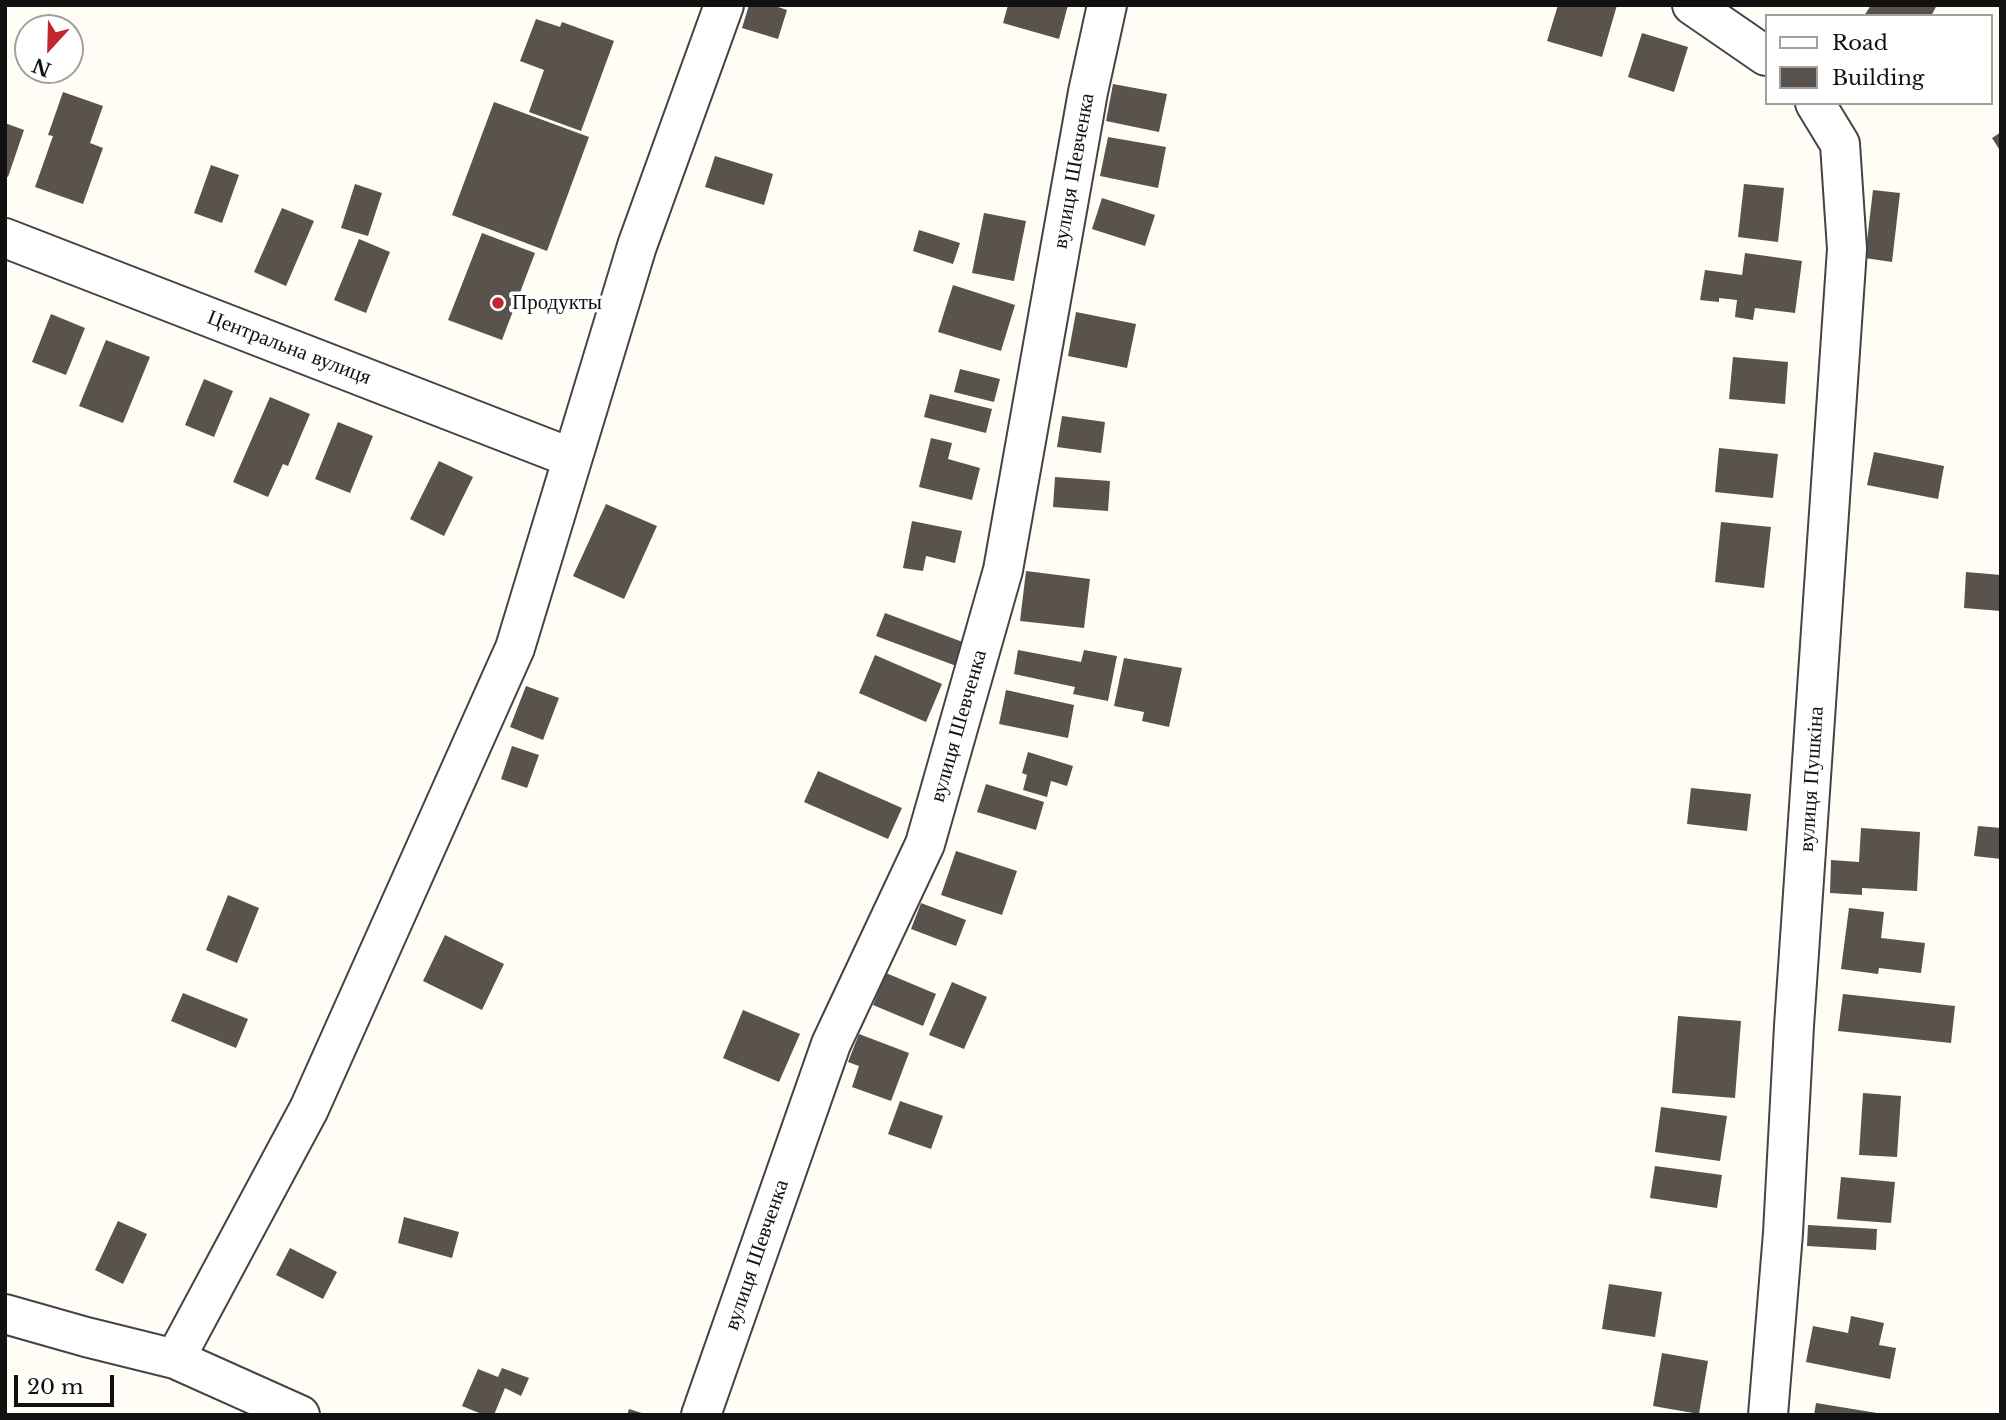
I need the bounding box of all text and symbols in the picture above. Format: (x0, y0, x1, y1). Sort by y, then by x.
north arrow (14, 14, 84, 84)
legend (1764, 14, 1992, 105)
text: Road (1832, 30, 1888, 56)
text: N (29, 53, 54, 81)
text: Building (1832, 65, 1924, 91)
street label: вулиця Шевченка (1048, 91, 1100, 251)
place label: Продукты (512, 290, 602, 316)
marker: Продукты (490, 295, 506, 311)
street label: Центральна вулиця (204, 305, 374, 391)
street label: вулиця Шевченка (925, 647, 993, 805)
street label: вулиця Пушкіна (1794, 705, 1830, 853)
street label: вулиця Шевченка (719, 1177, 795, 1333)
scale bar (18, 1360, 117, 1404)
text: 20 m (27, 1374, 84, 1400)

